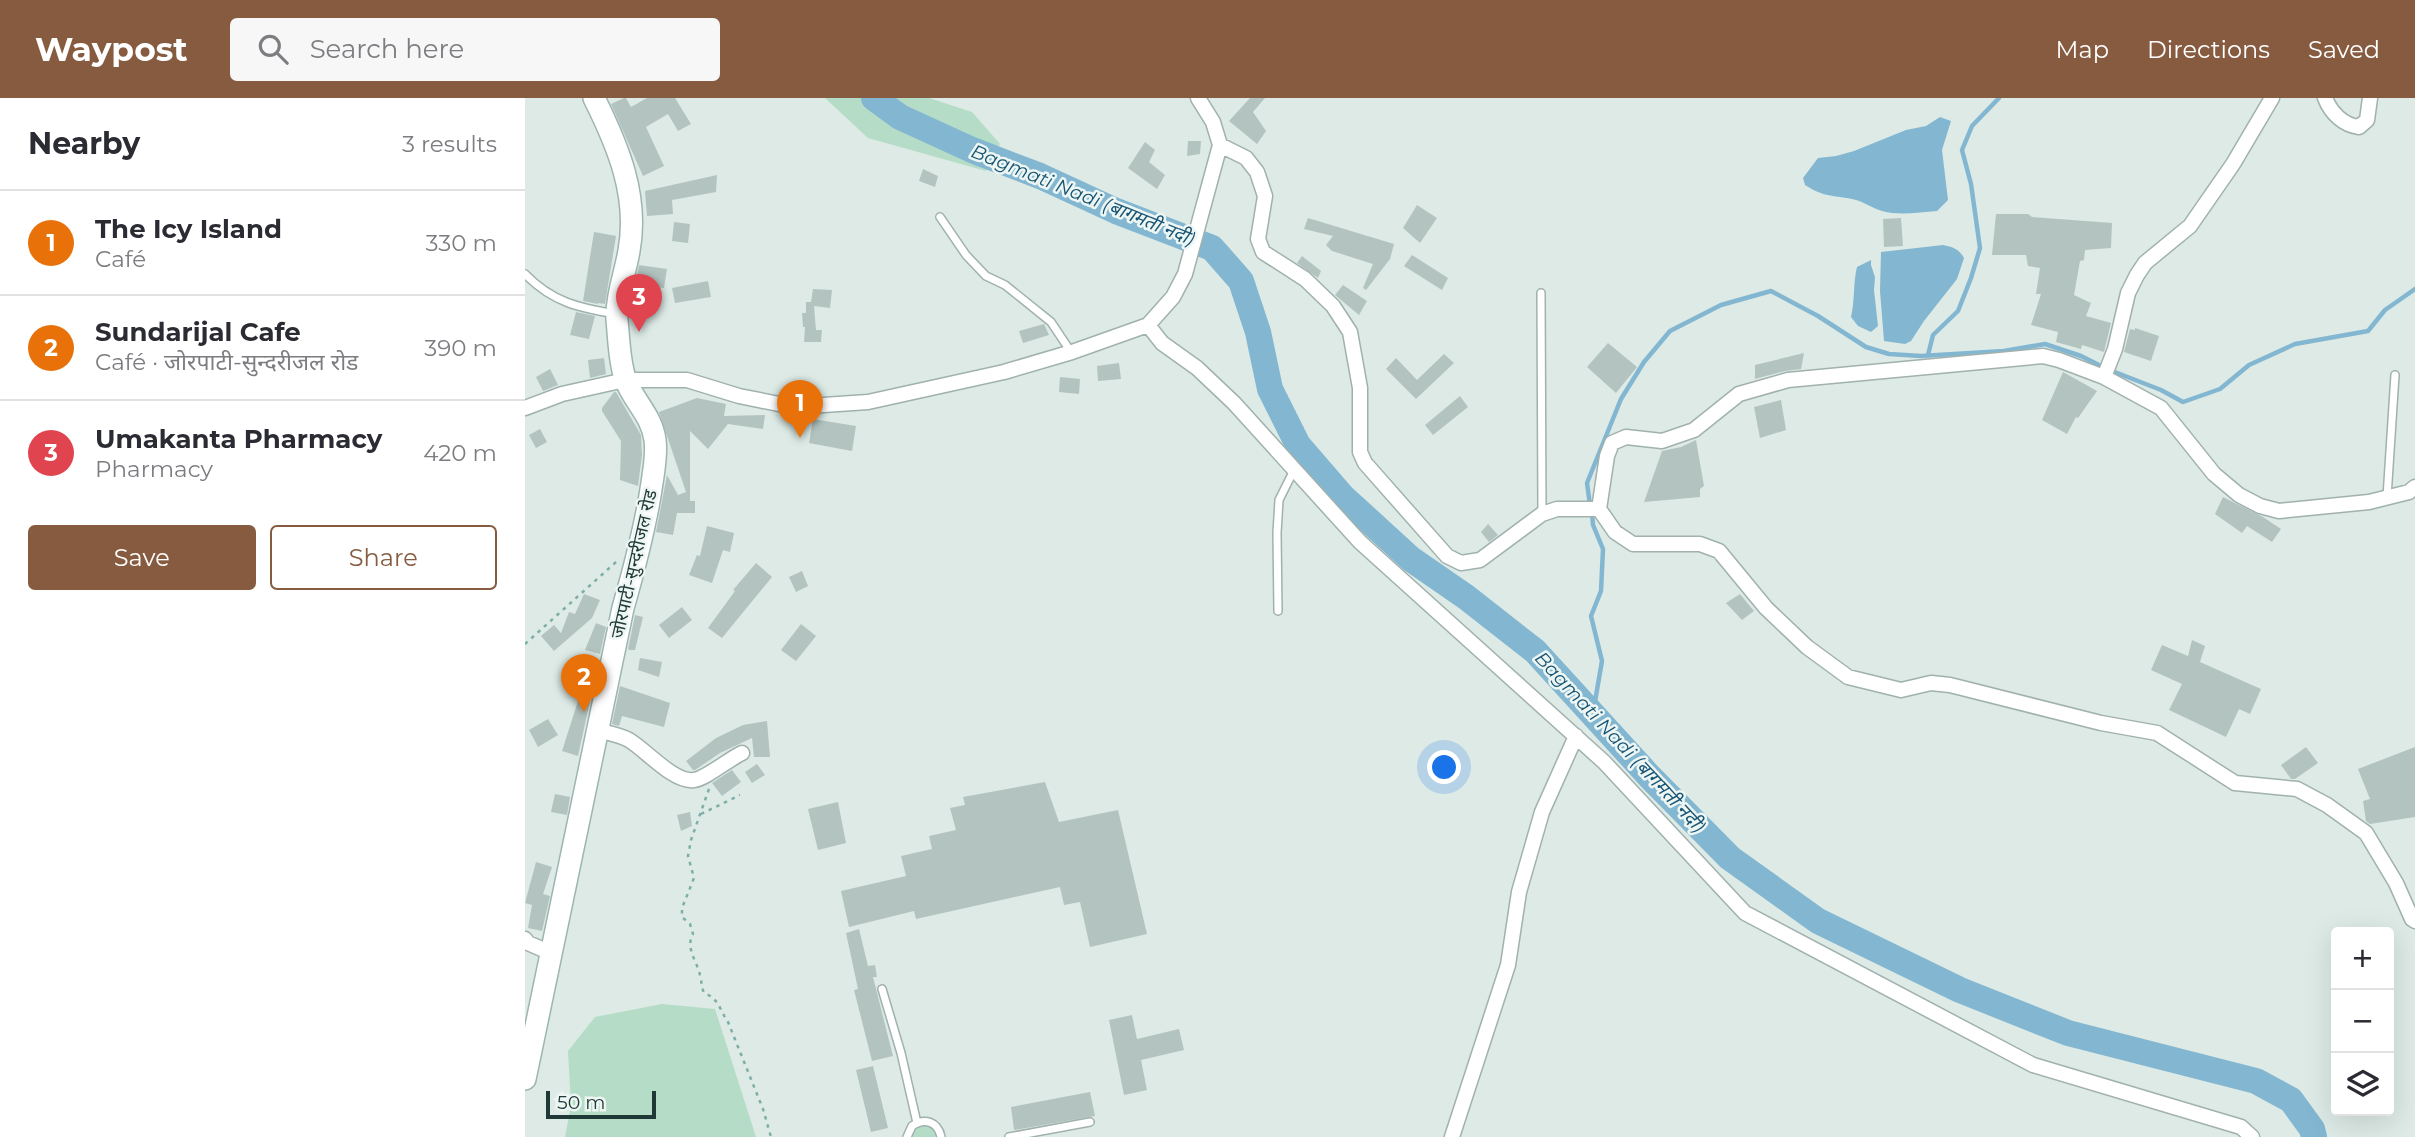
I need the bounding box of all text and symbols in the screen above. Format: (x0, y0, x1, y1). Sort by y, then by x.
search box (230, 18, 720, 81)
text: Waypost (35, 29, 188, 69)
icon: search (254, 30, 292, 68)
text: Search here (310, 33, 464, 65)
text: Map (2056, 35, 2109, 64)
text: Directions (2147, 35, 2270, 64)
text: Saved (2308, 35, 2380, 64)
text: Nearby (28, 125, 140, 162)
text: 3 results (402, 130, 497, 158)
water label: Bagmati Nadi (बागमती नदी) (968, 140, 1198, 250)
text: The Icy Island (95, 213, 282, 245)
text: 1 (46, 229, 56, 257)
text: 330 m (426, 229, 497, 257)
text: Café (95, 245, 146, 273)
pin: 3 (616, 274, 662, 332)
text: Sundarijal Cafe (95, 316, 301, 348)
text: 2 (44, 334, 58, 362)
text: 390 m (424, 334, 497, 362)
text: Café · जोरपाटी-सुन्दरीजल रोड (95, 348, 358, 376)
pin: 1 (777, 380, 823, 438)
text: Umakanta Pharmacy (95, 423, 382, 455)
text: 3 (44, 439, 58, 467)
text: 420 m (423, 439, 497, 467)
text: Pharmacy (95, 455, 213, 483)
street label: जोरपाटी-सुन्दरीजल रोड (606, 487, 663, 641)
button: Save (28, 525, 256, 590)
button: Share (270, 525, 497, 590)
water label: Bagmati Nadi (बागमती नदी) (1530, 647, 1710, 837)
pin: 2 (561, 654, 607, 712)
your location (1427, 750, 1461, 784)
map controls (2331, 927, 2394, 1116)
button: + (2331, 927, 2394, 990)
button: − (2331, 990, 2394, 1053)
button: layers (2331, 1053, 2394, 1116)
scale bar (546, 1088, 656, 1120)
text: 50 m (557, 1091, 605, 1114)

